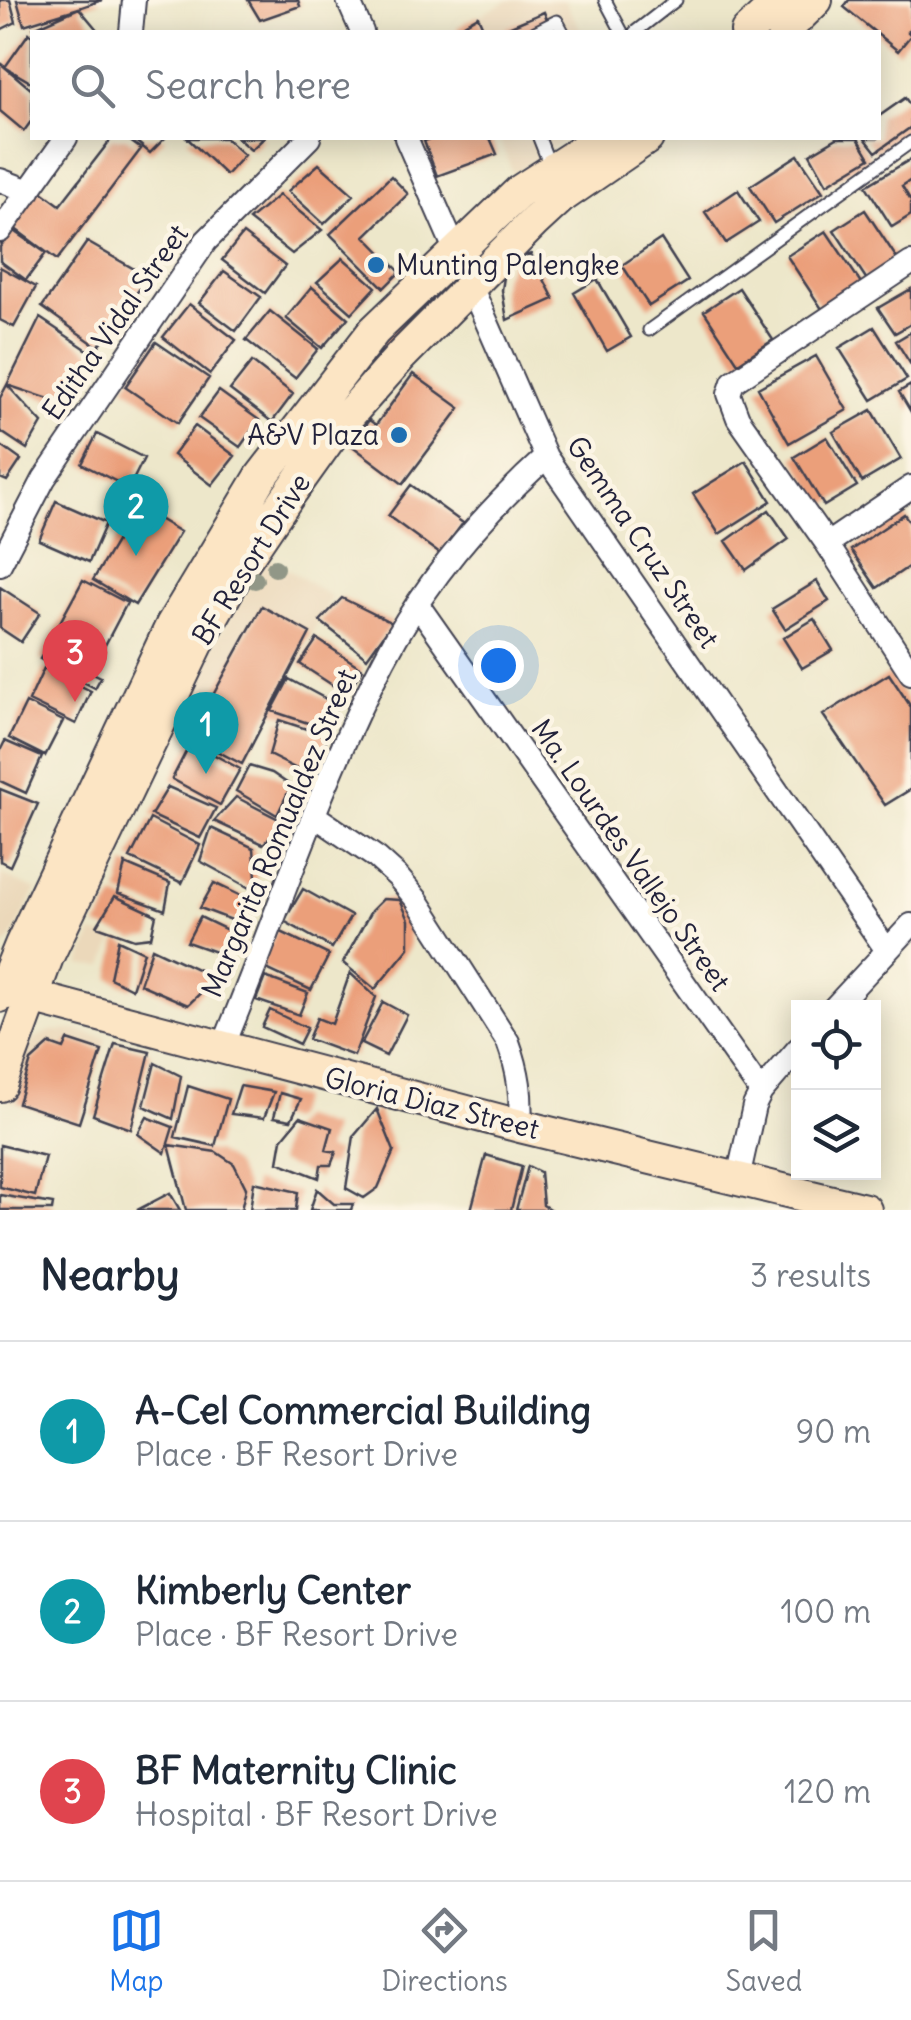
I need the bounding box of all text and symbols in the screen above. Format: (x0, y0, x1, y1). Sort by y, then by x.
search box (30, 30, 881, 140)
icon: search (65, 58, 120, 113)
text: Search here (145, 62, 351, 109)
street label: Editha Vidal Street (34, 217, 196, 427)
place label: Munting Palengke (396, 247, 620, 283)
marker: Munting Palengke (365, 254, 387, 276)
place label: A&V Plaza (247, 417, 379, 453)
marker: A&V Plaza (388, 424, 410, 446)
street label: Gemma Cruz Street (559, 429, 727, 655)
street label: BF Resort Drive (184, 467, 318, 651)
pin: 2 (104, 474, 168, 556)
pin: 3 (42, 620, 108, 702)
your location (473, 640, 524, 691)
street label: Margarita Romualdez Street (193, 663, 365, 1003)
pin: 1 (174, 692, 238, 774)
street label: Ma. Lourdes Vallejo Street (524, 712, 738, 998)
map controls (791, 1000, 881, 1180)
button: locate (791, 1000, 881, 1090)
street label: Gloria Diaz Street (321, 1059, 543, 1147)
button: layers (791, 1090, 881, 1180)
text: Nearby (40, 1249, 179, 1301)
text: 3 results (750, 1255, 871, 1296)
text: A-Cel Commercial Building (135, 1387, 591, 1434)
text: 1 (66, 1411, 79, 1452)
text: 90 m (796, 1411, 871, 1452)
text: Place · BF Resort Drive (135, 1434, 458, 1475)
text: Kimberly Center (135, 1567, 411, 1614)
text: 2 (64, 1591, 81, 1632)
text: 100 m (781, 1591, 871, 1632)
text: Place · BF Resort Drive (135, 1614, 458, 1655)
text: BF Maternity Clinic (135, 1747, 457, 1794)
text: 3 (63, 1771, 82, 1812)
text: 120 m (784, 1771, 871, 1812)
text: Hospital · BF Resort Drive (135, 1794, 498, 1835)
tab: Map (109, 1903, 164, 1999)
tab: Directions (381, 1903, 508, 1999)
tab: Saved (725, 1903, 802, 1999)

